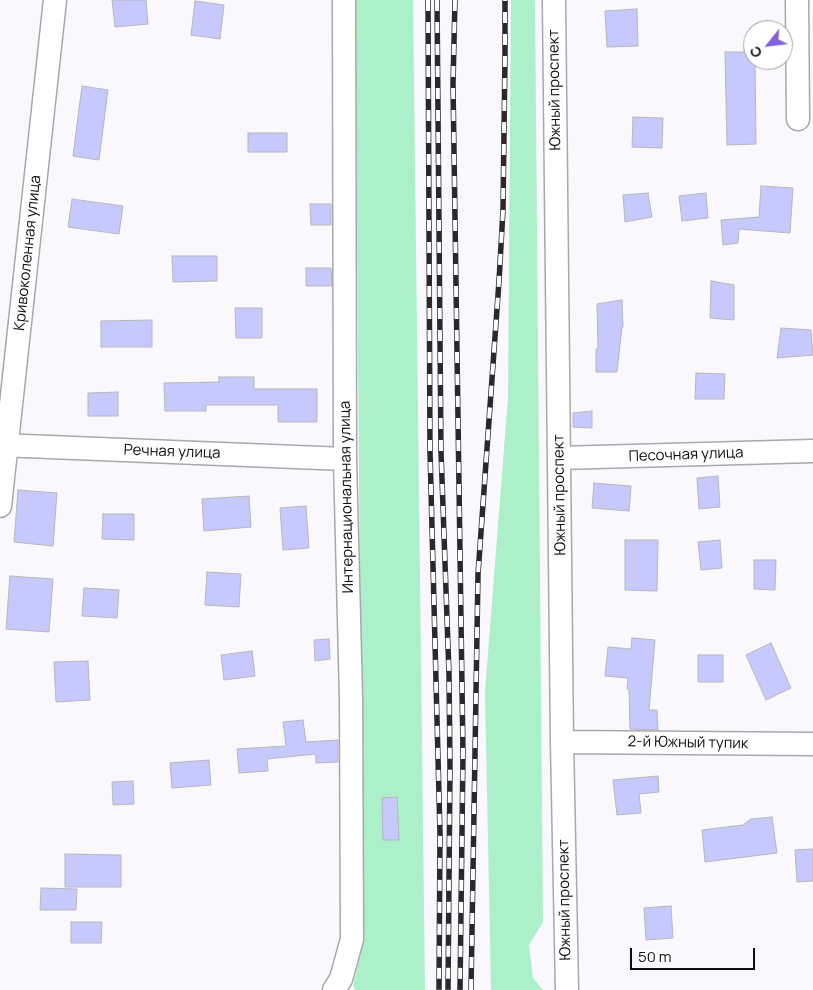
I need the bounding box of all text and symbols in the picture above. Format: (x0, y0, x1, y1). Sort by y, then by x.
north arrow (743, 20, 793, 70)
street label: Южный проспект (545, 29, 565, 151)
text: С (745, 43, 766, 61)
street label: Кривоколенная улица (11, 174, 45, 332)
street label: Интернациональная улица (336, 400, 358, 594)
street label: Южный проспект (550, 434, 570, 556)
street label: Речная улица (123, 441, 221, 463)
street label: Песочная улица (628, 444, 744, 466)
street label: 2-й Южный тупик (628, 733, 748, 753)
street label: Южный проспект (555, 839, 575, 961)
scale bar (633, 938, 758, 970)
text: 50 m (638, 946, 672, 967)

